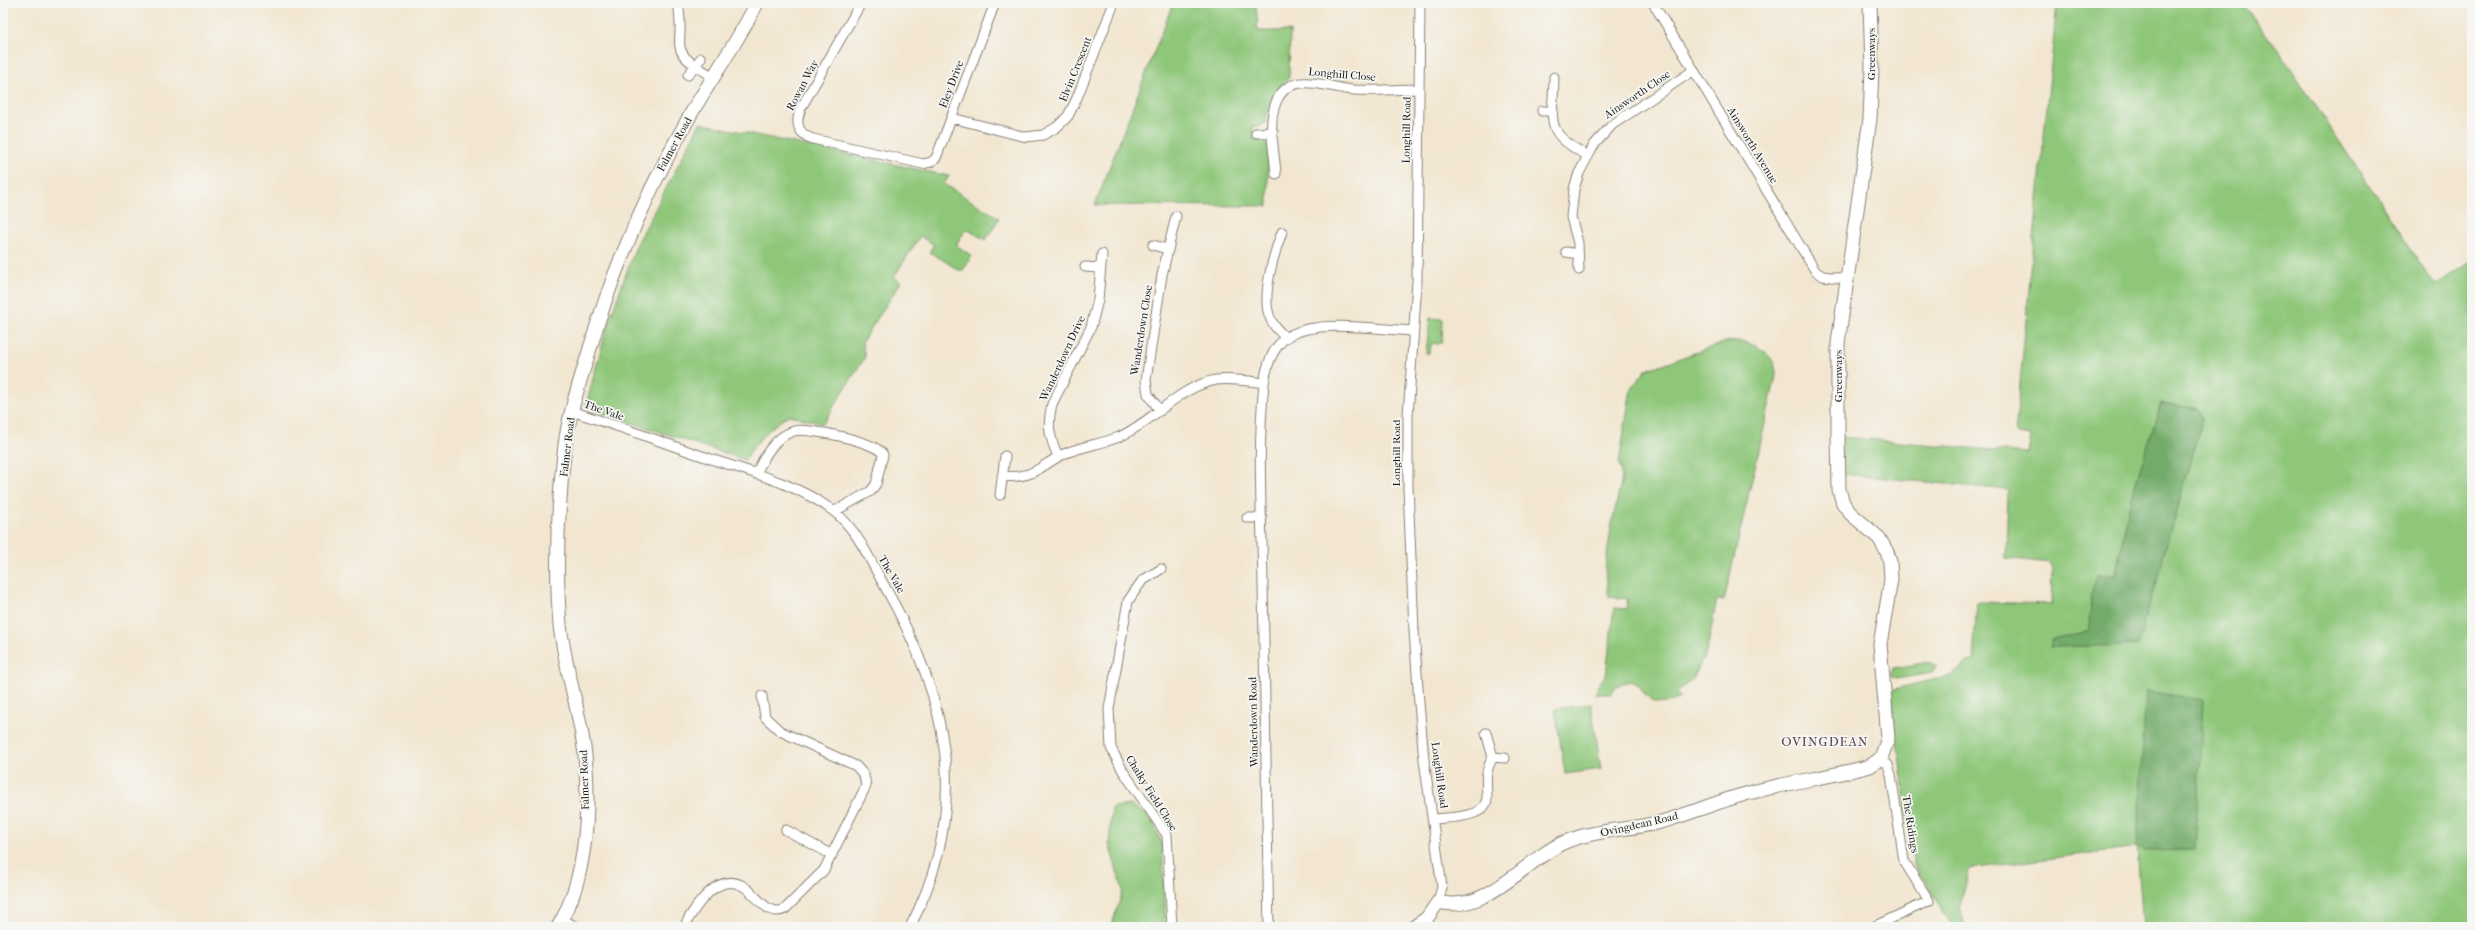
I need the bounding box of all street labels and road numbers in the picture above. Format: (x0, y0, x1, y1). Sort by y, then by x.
street label: Greenways (1865, 28, 1878, 80)
street label: Elvin Crescent (1056, 35, 1094, 104)
street label: Rowan Way (784, 57, 822, 113)
street label: Eley Drive (936, 58, 967, 110)
street label: Longhill Close (1308, 65, 1377, 84)
street label: Ainsworth Close (1601, 67, 1673, 122)
street label: Longhill Road (1399, 95, 1414, 164)
street label: Ainsworth Avenue (1724, 104, 1781, 186)
street label: Falmer Road (654, 114, 695, 174)
street label: Wanderdown Close (1128, 283, 1155, 377)
street label: Wanderdown Drive (1037, 313, 1088, 404)
street label: Greenways (1832, 350, 1845, 402)
street label: The Vale (582, 398, 626, 424)
street label: Falmer Road (557, 415, 578, 478)
street label: Longhill Road (1390, 419, 1403, 486)
street label: The Vale (876, 553, 908, 596)
street label: Wanderdown Road (1246, 676, 1261, 768)
street label: Longhill Road (1428, 741, 1451, 810)
street label: Falmer Road (577, 749, 592, 810)
street label: Chalky Field Close (1123, 753, 1180, 834)
street label: The Ridings (1900, 794, 1921, 854)
street label: Ovingdean Road (1599, 809, 1680, 840)

